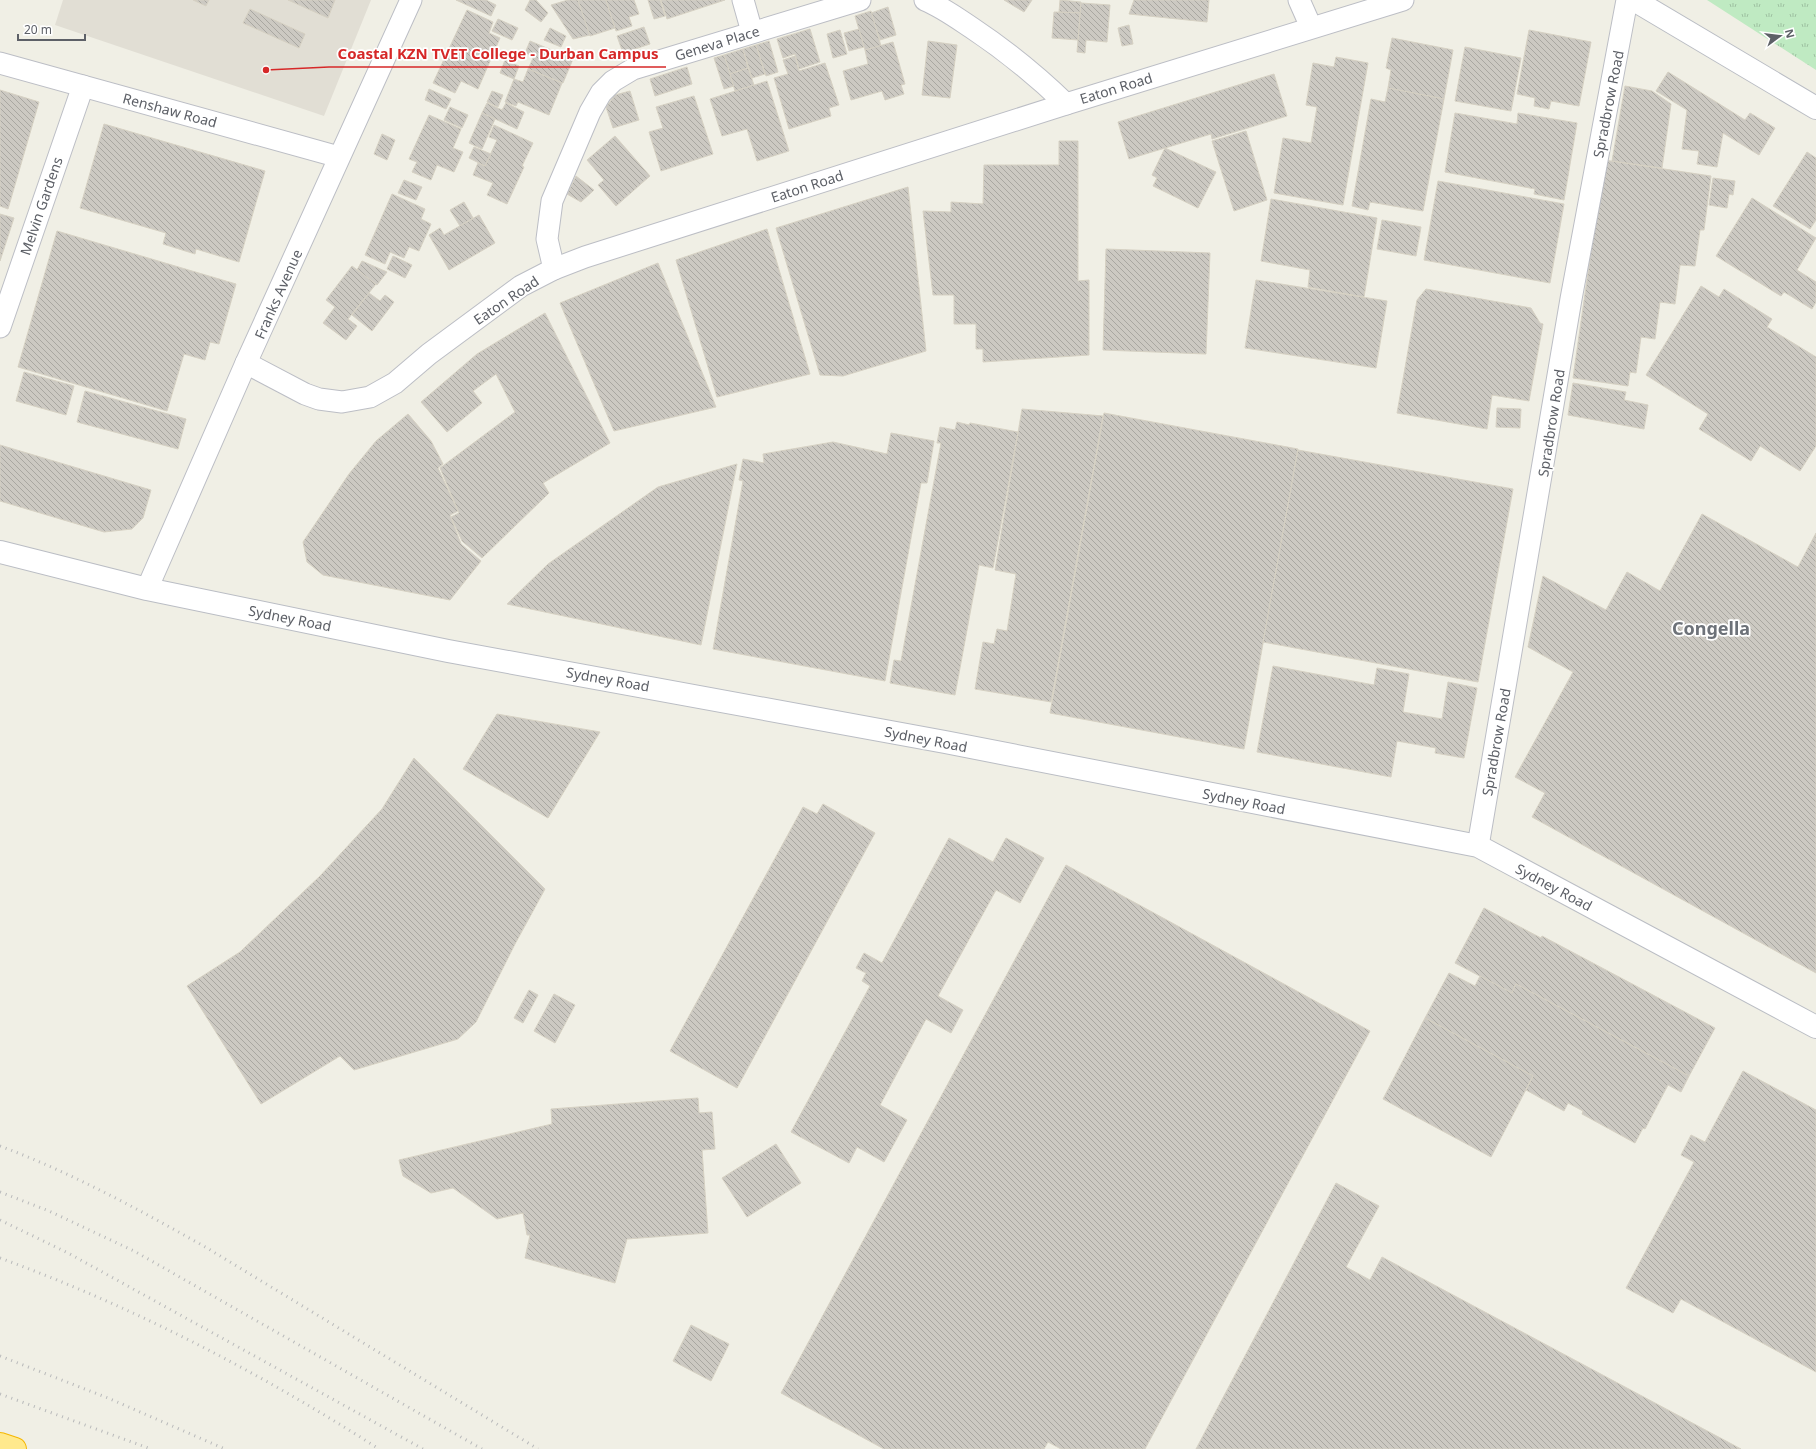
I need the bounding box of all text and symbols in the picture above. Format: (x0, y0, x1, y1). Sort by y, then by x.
scale bar (18, 16, 85, 42)
north arrow (1760, 16, 1800, 56)
text: 20 m (24, 21, 52, 38)
street label: Geneva Place (672, 21, 762, 65)
text: N (1782, 27, 1799, 40)
callout: Coastal KZN TVET College - Durban Campus (329, 40, 666, 67)
text: Coastal KZN TVET College - Durban Campus (338, 43, 658, 63)
street label: Spradbrow Road (1588, 49, 1628, 159)
street label: Eaton Road (1077, 68, 1155, 108)
street label: Renshaw Road (121, 88, 219, 132)
street label: Melvin Gardens (15, 154, 67, 258)
street label: Eaton Road (768, 165, 846, 207)
street label: Franks Avenue (250, 246, 306, 342)
street label: Eaton Road (470, 271, 542, 329)
street label: Spradbrow Road (1533, 368, 1569, 478)
street label: Sydney Road (247, 601, 333, 635)
district label: Congella (1672, 616, 1750, 640)
street label: Sydney Road (565, 662, 651, 696)
street label: Spradbrow Road (1477, 687, 1515, 797)
street label: Sydney Road (883, 722, 969, 756)
street label: Sydney Road (1201, 784, 1287, 818)
street label: Sydney Road (1512, 859, 1596, 915)

